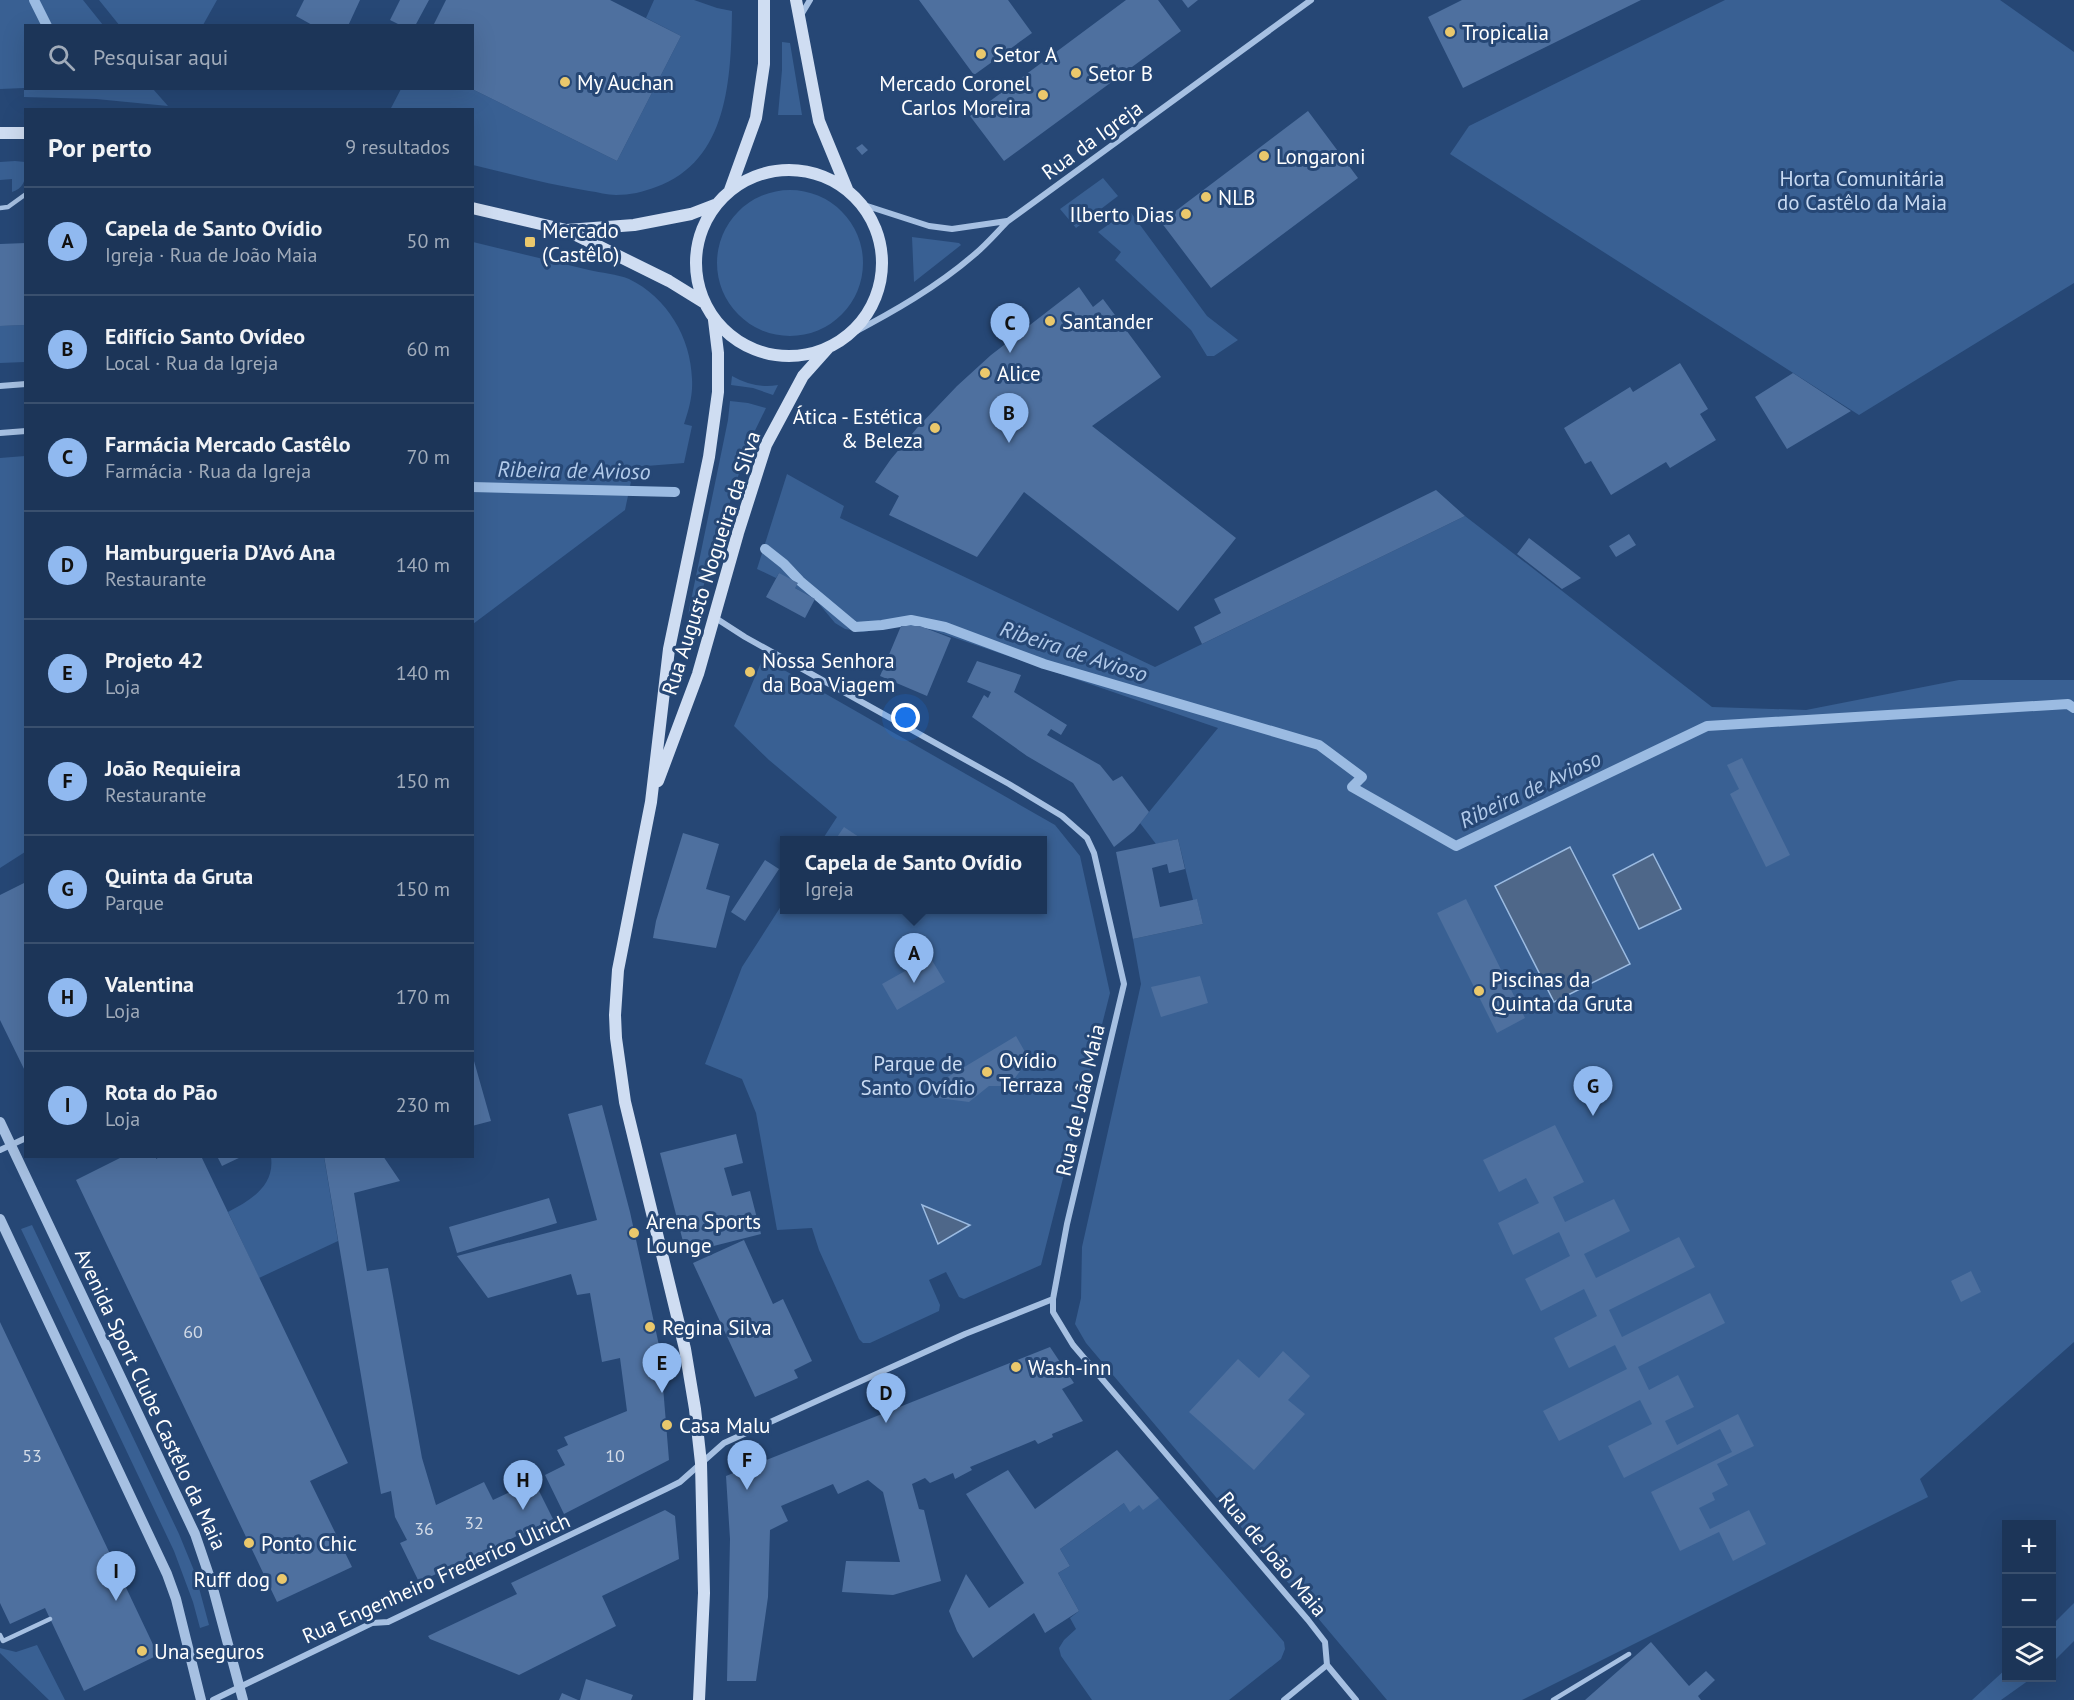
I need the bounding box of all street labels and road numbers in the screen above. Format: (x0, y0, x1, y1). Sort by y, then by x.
street label: Rua da Igreja (1036, 94, 1148, 186)
street label: Rua Augusto Nogueira da Silva (656, 428, 766, 698)
street label: Rua de João Maia (1049, 1021, 1111, 1179)
street label: Avenida Sport Clube Castêlo da Maia (69, 1244, 233, 1554)
street label: Rua de João Maia (1213, 1486, 1333, 1622)
street label: Rua Engenheiro Frederico Ulrich (298, 1507, 574, 1649)

